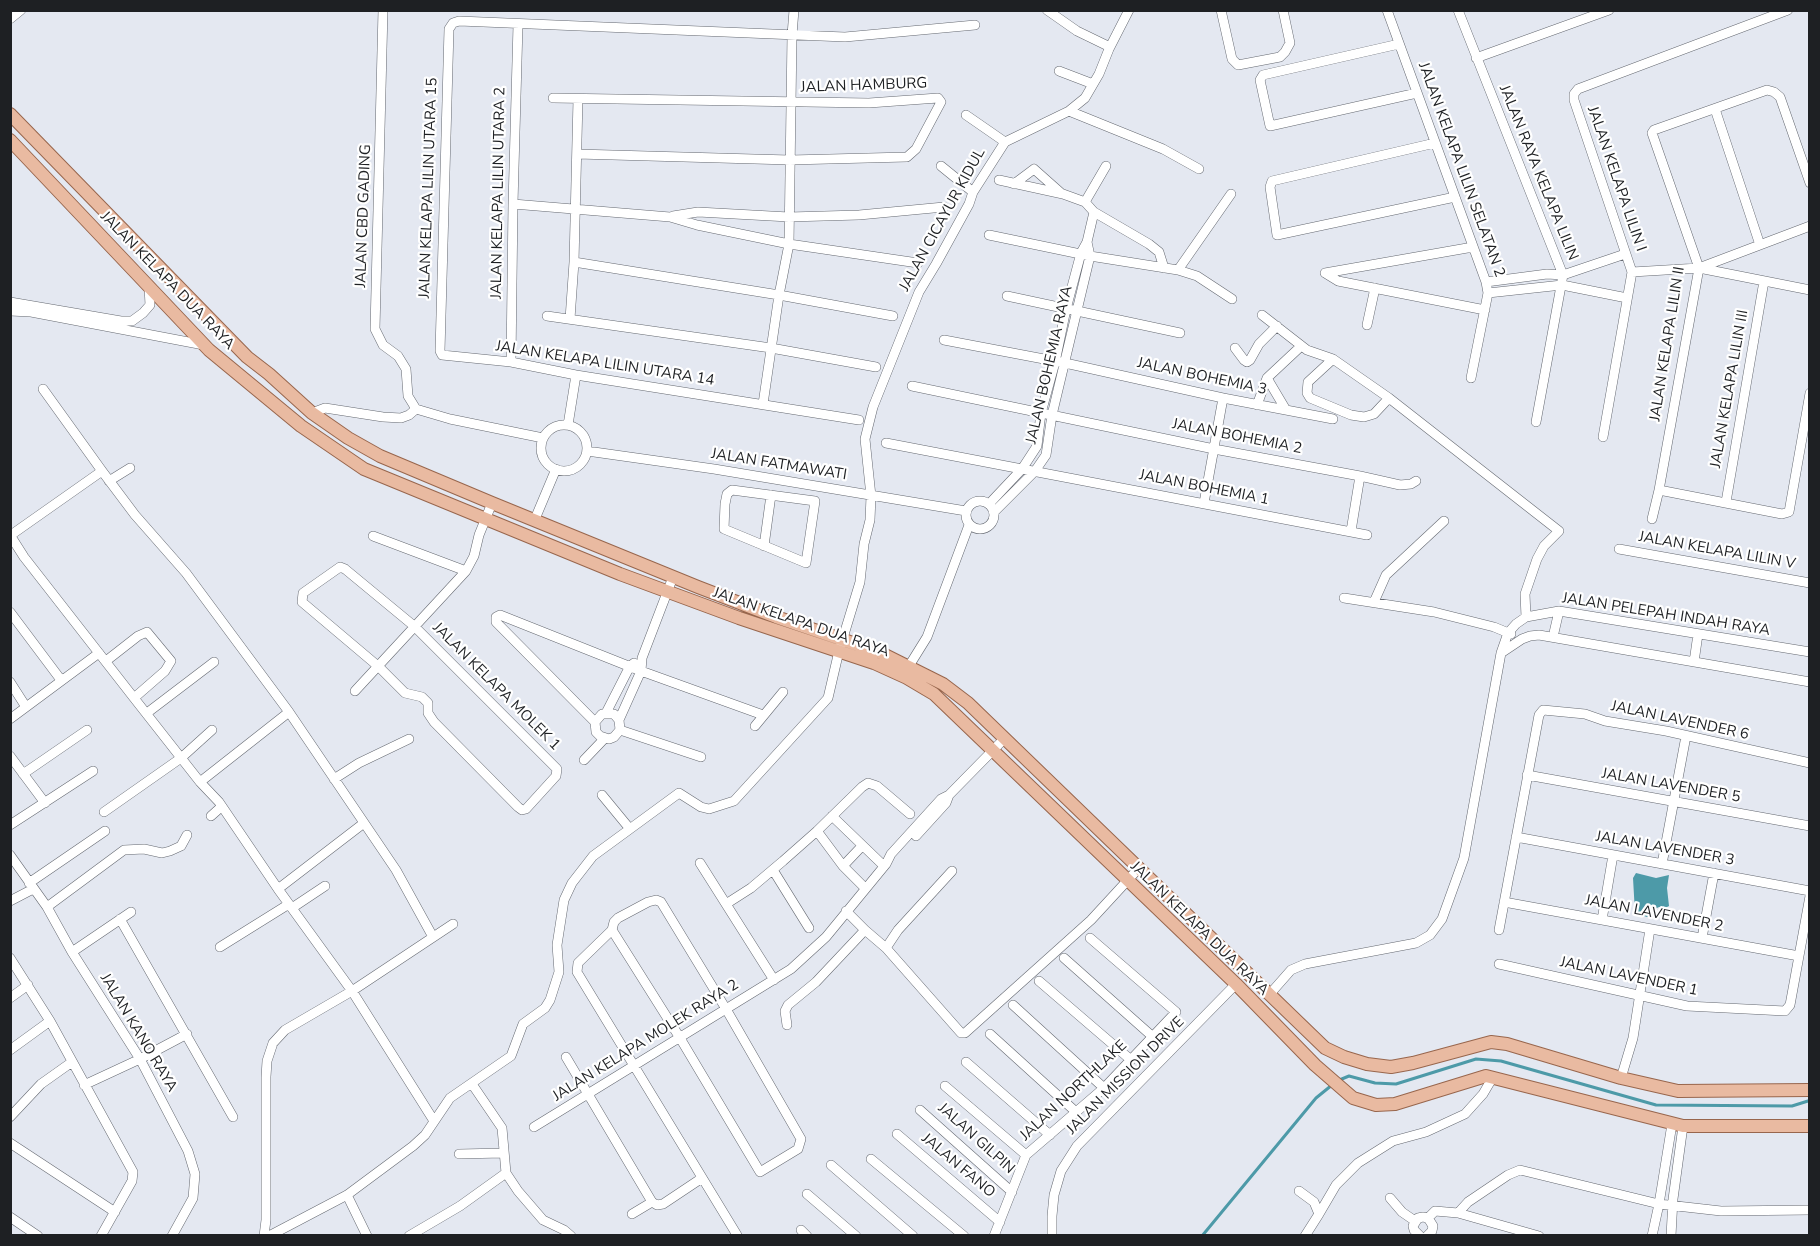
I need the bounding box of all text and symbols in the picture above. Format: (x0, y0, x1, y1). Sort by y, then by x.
street label: JALAN KELAPA LILIN SELATAN 2 (1414, 60, 1508, 280)
street label: JALAN HAMBURG (800, 75, 928, 97)
street label: JALAN KELAPA LILIN UTARA 15 (416, 77, 442, 299)
street label: JALAN RAYA KELAPA LILIN (1495, 83, 1581, 263)
street label: JALAN KELAPA LILIN UTARA 2 (488, 87, 510, 299)
street label: JALAN KELAPA LILIN I (1583, 104, 1649, 254)
street label: JALAN CBD GADING (353, 144, 375, 288)
street label: JALAN CICAYUR KIDUL (896, 145, 990, 295)
street label: JALAN KELAPA DUA RAYA (96, 208, 238, 354)
street label: JALAN KELAPA LILIN II (1647, 265, 1689, 423)
street label: JALAN BOHEMIA RAYA (1023, 284, 1077, 446)
street label: JALAN KELAPA LILIN III (1707, 309, 1753, 469)
street label: JALAN KELAPA LILIN UTARA 14 (494, 338, 716, 390)
street label: JALAN BOHEMIA 3 (1136, 354, 1268, 400)
street label: JALAN BOHEMIA 2 (1171, 416, 1303, 458)
street label: JALAN FATMAWATI (710, 445, 848, 485)
street label: JALAN BOHEMIA 1 (1138, 467, 1270, 509)
street label: JALAN KELAPA LILIN V (1637, 528, 1797, 574)
street label: JALAN KELAPA DUA RAYA (711, 584, 891, 662)
street label: JALAN PELEPAH INDAH RAYA (1561, 590, 1771, 640)
street label: JALAN KELAPA MOLEK 1 (428, 619, 564, 755)
street label: JALAN LAVENDER 6 (1609, 698, 1751, 744)
street label: JALAN LAVENDER 5 (1600, 765, 1742, 807)
street label: JALAN LAVENDER 3 (1594, 828, 1736, 870)
street label: JALAN KELAPA DUA RAYA (1126, 858, 1272, 1000)
street label: JALAN LAVENDER 2 (1583, 892, 1725, 936)
street label: JALAN LAVENDER 1 (1558, 954, 1700, 1000)
street label: JALAN KANO RAYA (96, 971, 180, 1095)
street label: JALAN KELAPA MOLEK RAYA 2 (550, 976, 742, 1106)
street label: JALAN MISSION DRIVE (1063, 1013, 1189, 1139)
street label: JALAN NORTHLAKE (1017, 1037, 1131, 1145)
street label: JALAN GILPIN (934, 1100, 1018, 1178)
street label: JALAN FANO (918, 1130, 998, 1202)

